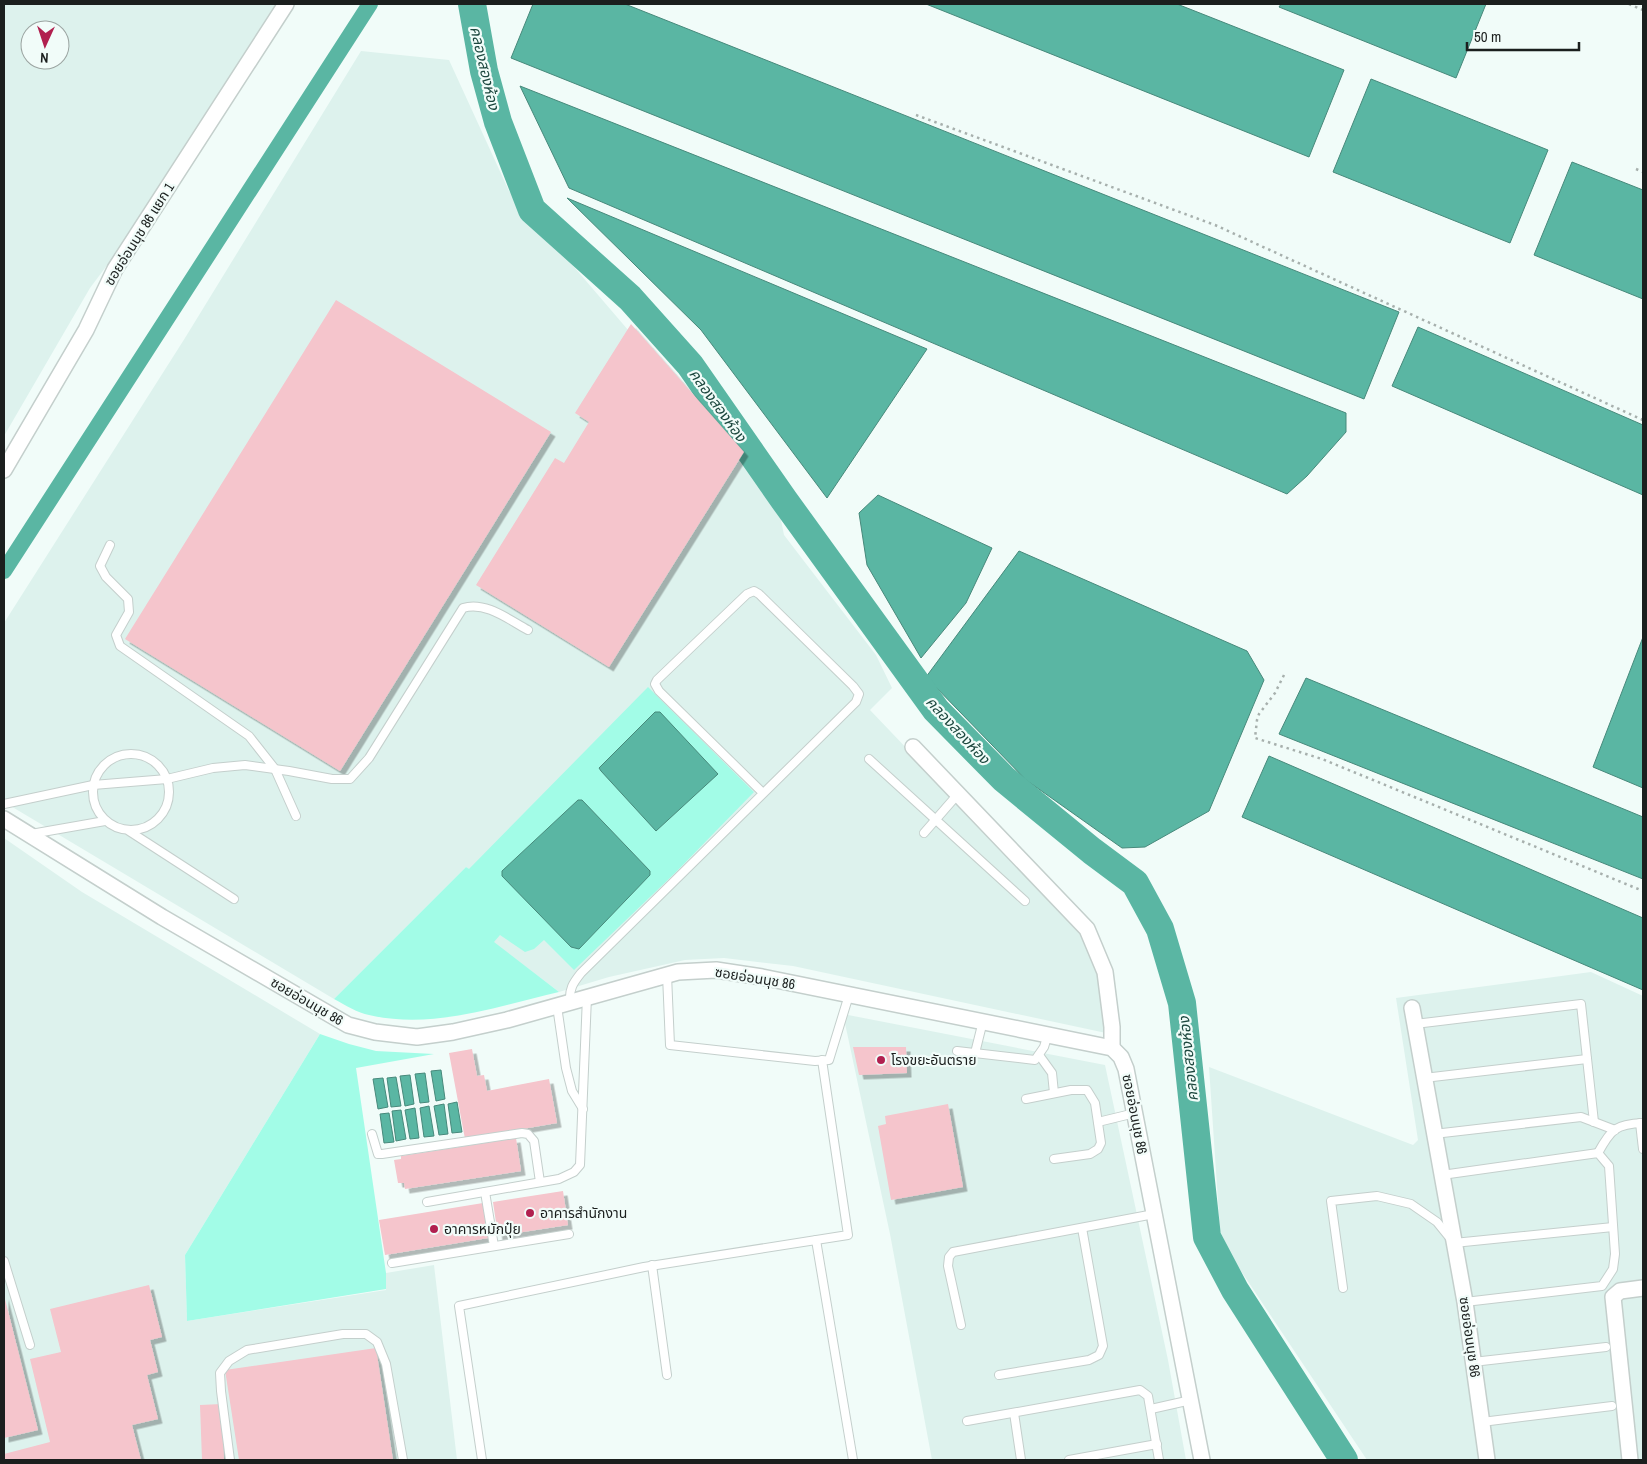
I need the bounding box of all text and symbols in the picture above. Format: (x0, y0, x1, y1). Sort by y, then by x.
north arrow (20, 20, 70, 70)
scale bar (1467, 20, 1580, 52)
water label: คลองสองห้อง (465, 24, 505, 113)
text: 50 m (1474, 26, 1501, 47)
text: N (40, 49, 49, 67)
street label: ซอยอ่อนนุช 86 แยก 1 (100, 179, 178, 289)
water label: คลองสองห้อง (684, 364, 752, 446)
water label: คลองสองห้อง (921, 692, 995, 769)
street label: ซอยอ่อนนุช 86 (714, 963, 796, 993)
street label: ซอยอ่อนนุช 86 (267, 973, 347, 1029)
water label: คลองสองห้อง (1173, 1015, 1203, 1102)
place label: โรงขยะอันตราย (891, 1051, 977, 1069)
marker: โรงขยะอันตราย (875, 1054, 887, 1066)
street label: ซอยอ่อนนุช 86 (1118, 1073, 1152, 1155)
place label: อาคารสำนักงาน (540, 1204, 627, 1222)
marker: อาคารสำนักงาน (524, 1207, 536, 1219)
place label: อาคารหมักปุ๋ย (444, 1220, 521, 1238)
marker: อาคารหมักปุ๋ย (428, 1223, 440, 1235)
street label: ซอยอ่อนนุช 86 (1455, 1296, 1485, 1378)

